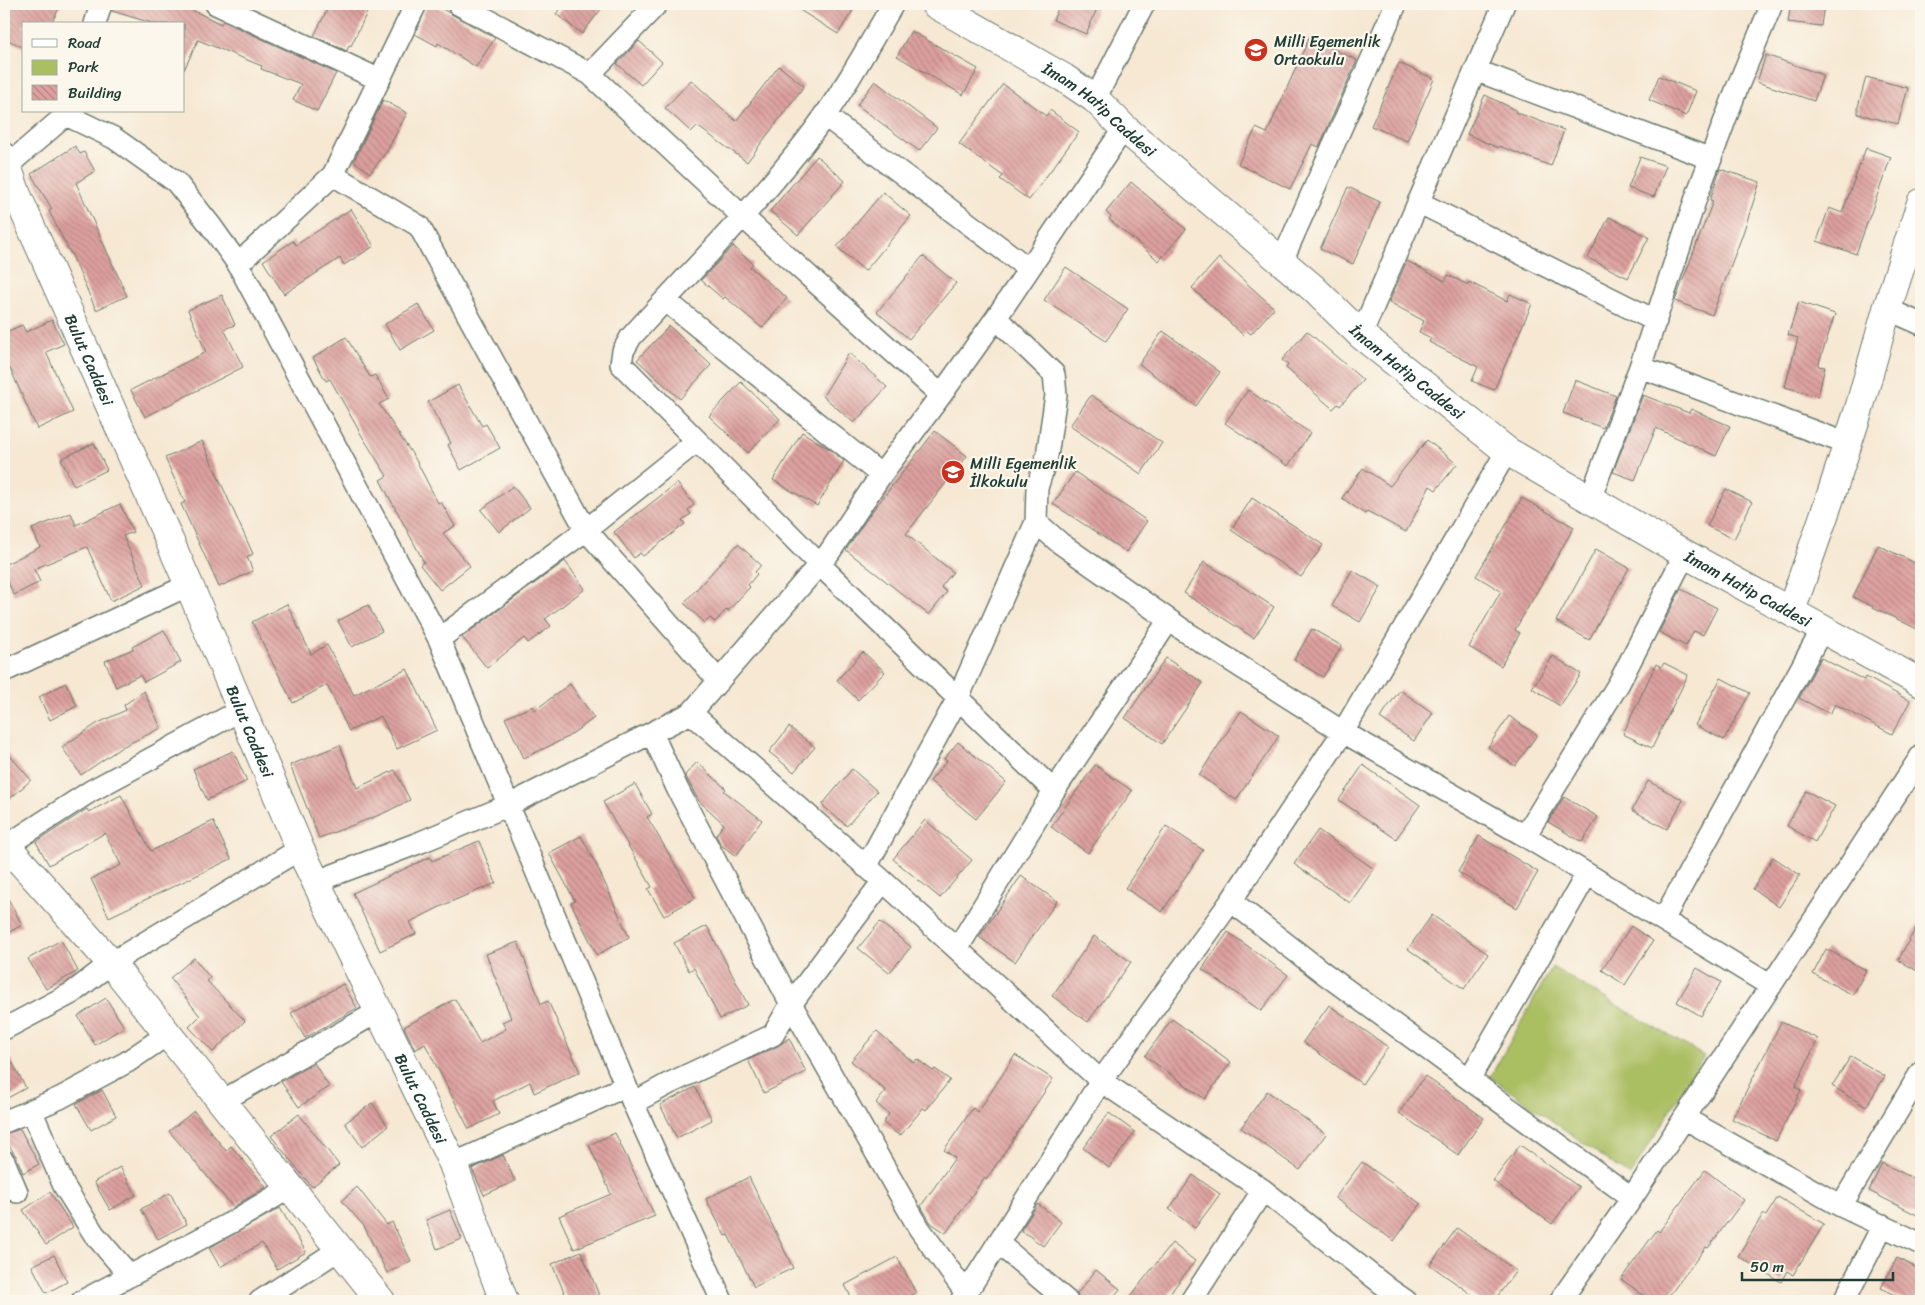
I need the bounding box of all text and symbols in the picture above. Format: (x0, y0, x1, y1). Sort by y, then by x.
legend (22, 22, 185, 112)
place label: Milli Egemenlik Ortaokulu (1274, 27, 1381, 74)
text: Road (68, 30, 101, 56)
school or university icon: Milli Egemenlik Ortaokulu (1243, 37, 1269, 63)
text: Park (68, 54, 99, 80)
street label: İmam Hatip Caddesi (1036, 54, 1163, 165)
text: Building (68, 80, 122, 106)
street label: Bulut Caddesi (56, 309, 122, 411)
street label: İmam Hatip Caddesi (1342, 316, 1472, 428)
place label: Milli Egemenlik İlkokulu (969, 449, 1077, 496)
school or university icon: Milli Egemenlik İlkokulu (940, 459, 966, 485)
street label: İmam Hatip Caddesi (1678, 542, 1817, 636)
street label: Bulut Caddesi (218, 681, 283, 783)
street label: Bulut Caddesi (386, 1048, 455, 1149)
scale bar (1742, 1250, 1894, 1282)
text: 50 m (1750, 1254, 1785, 1280)

